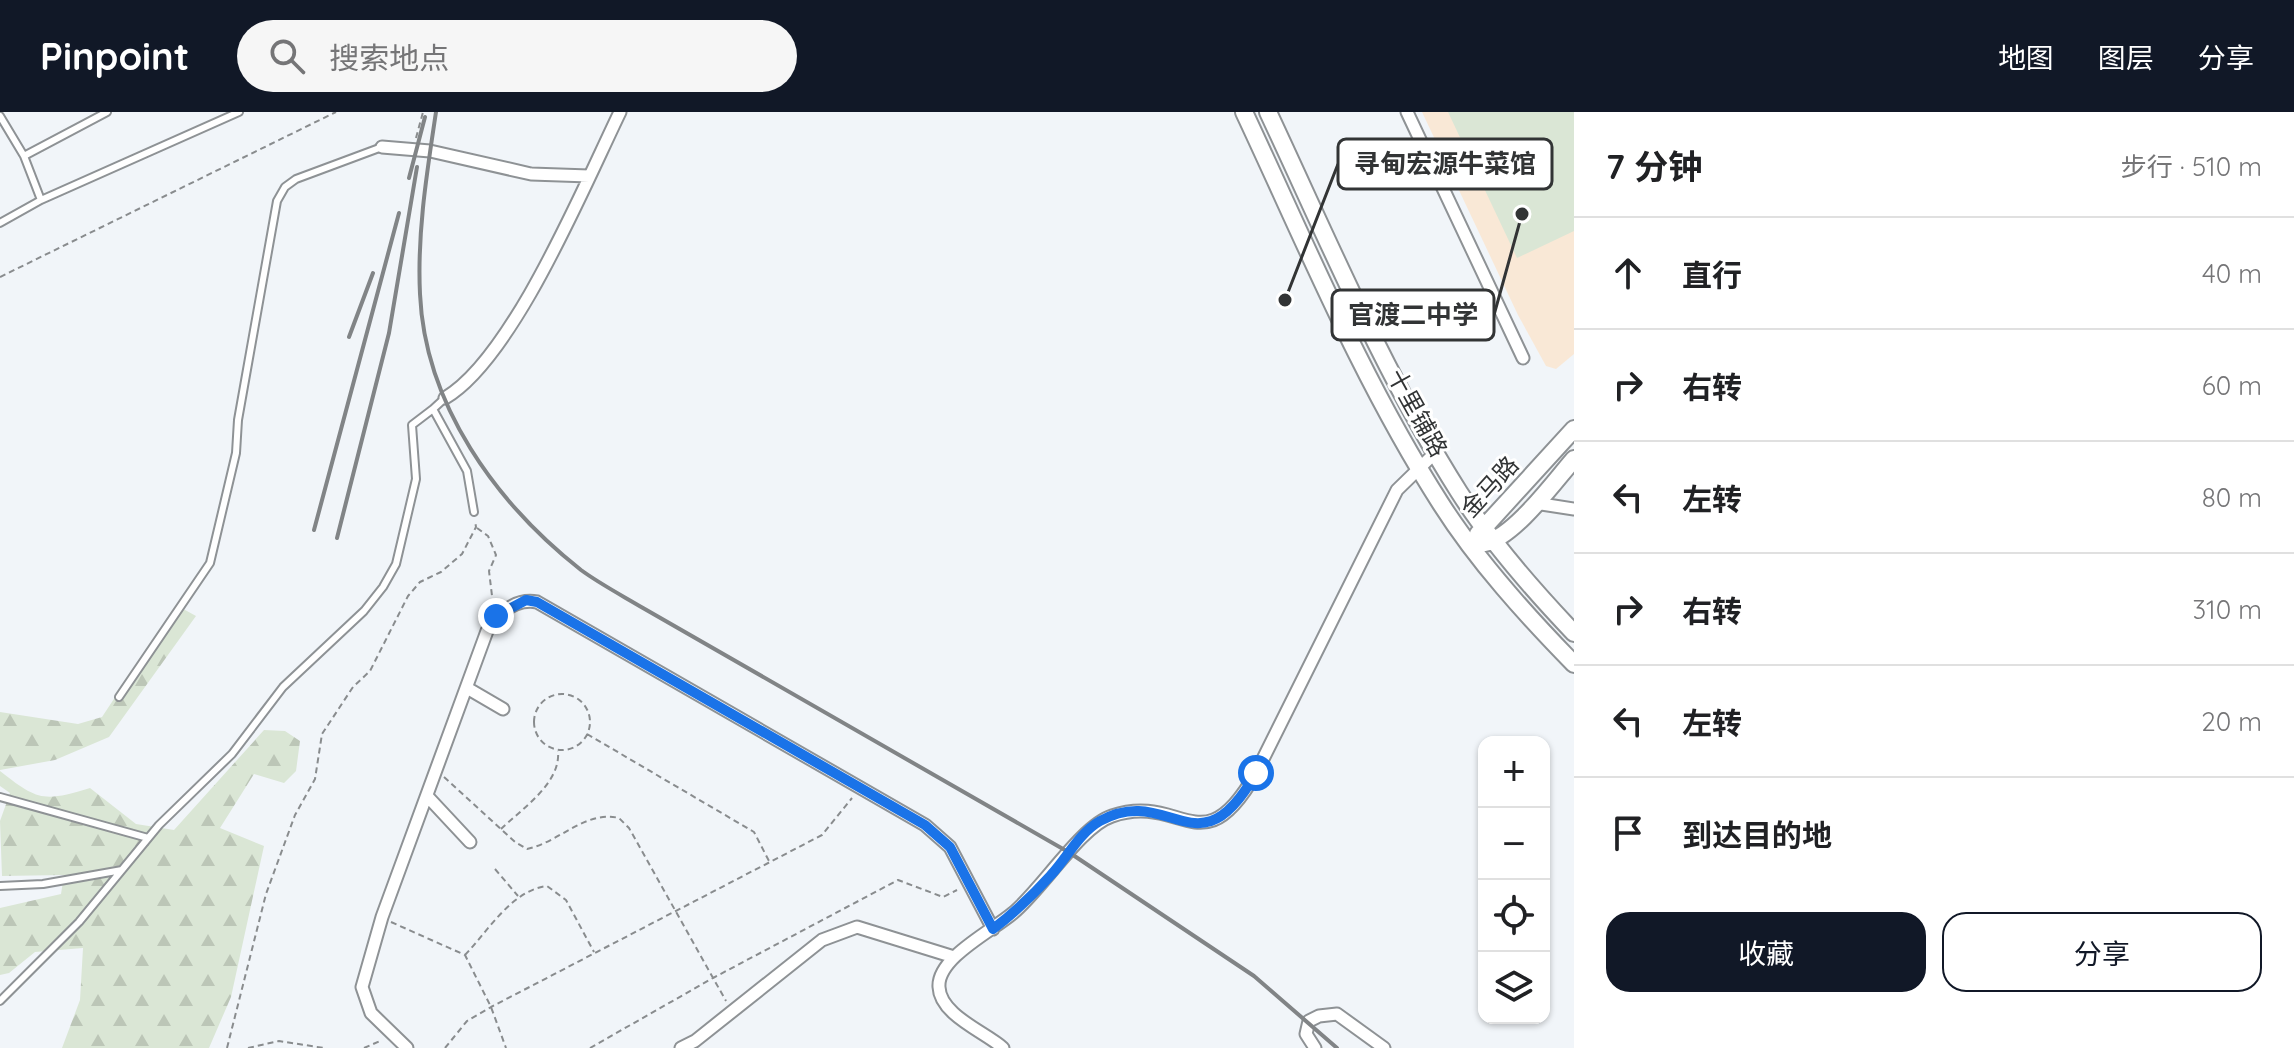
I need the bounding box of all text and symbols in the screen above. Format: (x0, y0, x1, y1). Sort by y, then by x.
search box (237, 20, 797, 92)
text: Pinpoint (40, 32, 189, 80)
icon: search (265, 34, 309, 78)
text: 搜索地点 (329, 39, 449, 77)
text: 地图 (1998, 40, 2054, 75)
text: 图层 (2098, 40, 2154, 75)
text: 分享 (2198, 40, 2254, 75)
callout: 寻甸宏源牛菜馆 (1338, 139, 1552, 189)
text: 7 分钟 (1606, 145, 1702, 188)
text: 寻甸宏源牛菜馆 (1354, 147, 1536, 180)
text: 步行 · 510 m (2121, 150, 2262, 183)
icon: ahead (1606, 251, 1650, 295)
text: 直行 (1682, 256, 1742, 294)
text: 40 m (2202, 257, 2262, 290)
callout: 官渡二中学 (1332, 290, 1494, 340)
text: 官渡二中学 (1348, 298, 1478, 331)
street label: 十里铺路 (1381, 363, 1454, 462)
icon: right (1606, 363, 1650, 407)
text: 右转 (1682, 368, 1742, 406)
text: 60 m (2202, 369, 2262, 402)
street label: 金马路 (1454, 450, 1524, 523)
icon: left (1606, 475, 1650, 519)
text: 左转 (1682, 480, 1742, 518)
text: 80 m (2202, 481, 2262, 514)
icon: right (1606, 587, 1650, 631)
text: 右转 (1682, 592, 1742, 630)
text: 310 m (2192, 593, 2262, 626)
route end (478, 598, 514, 634)
icon: left (1606, 699, 1650, 743)
text: 左转 (1682, 704, 1742, 742)
text: 20 m (2201, 705, 2262, 738)
map controls (1478, 736, 1550, 1024)
button: + (1478, 736, 1550, 808)
route start (1238, 755, 1274, 791)
button: − (1478, 808, 1550, 880)
icon: arrive (1606, 811, 1650, 855)
text: 到达目的地 (1682, 816, 1832, 854)
button: locate (1478, 880, 1550, 952)
button: 收藏 (1606, 912, 1926, 992)
button: 分享 (1942, 912, 2262, 992)
button: layers (1478, 952, 1550, 1024)

